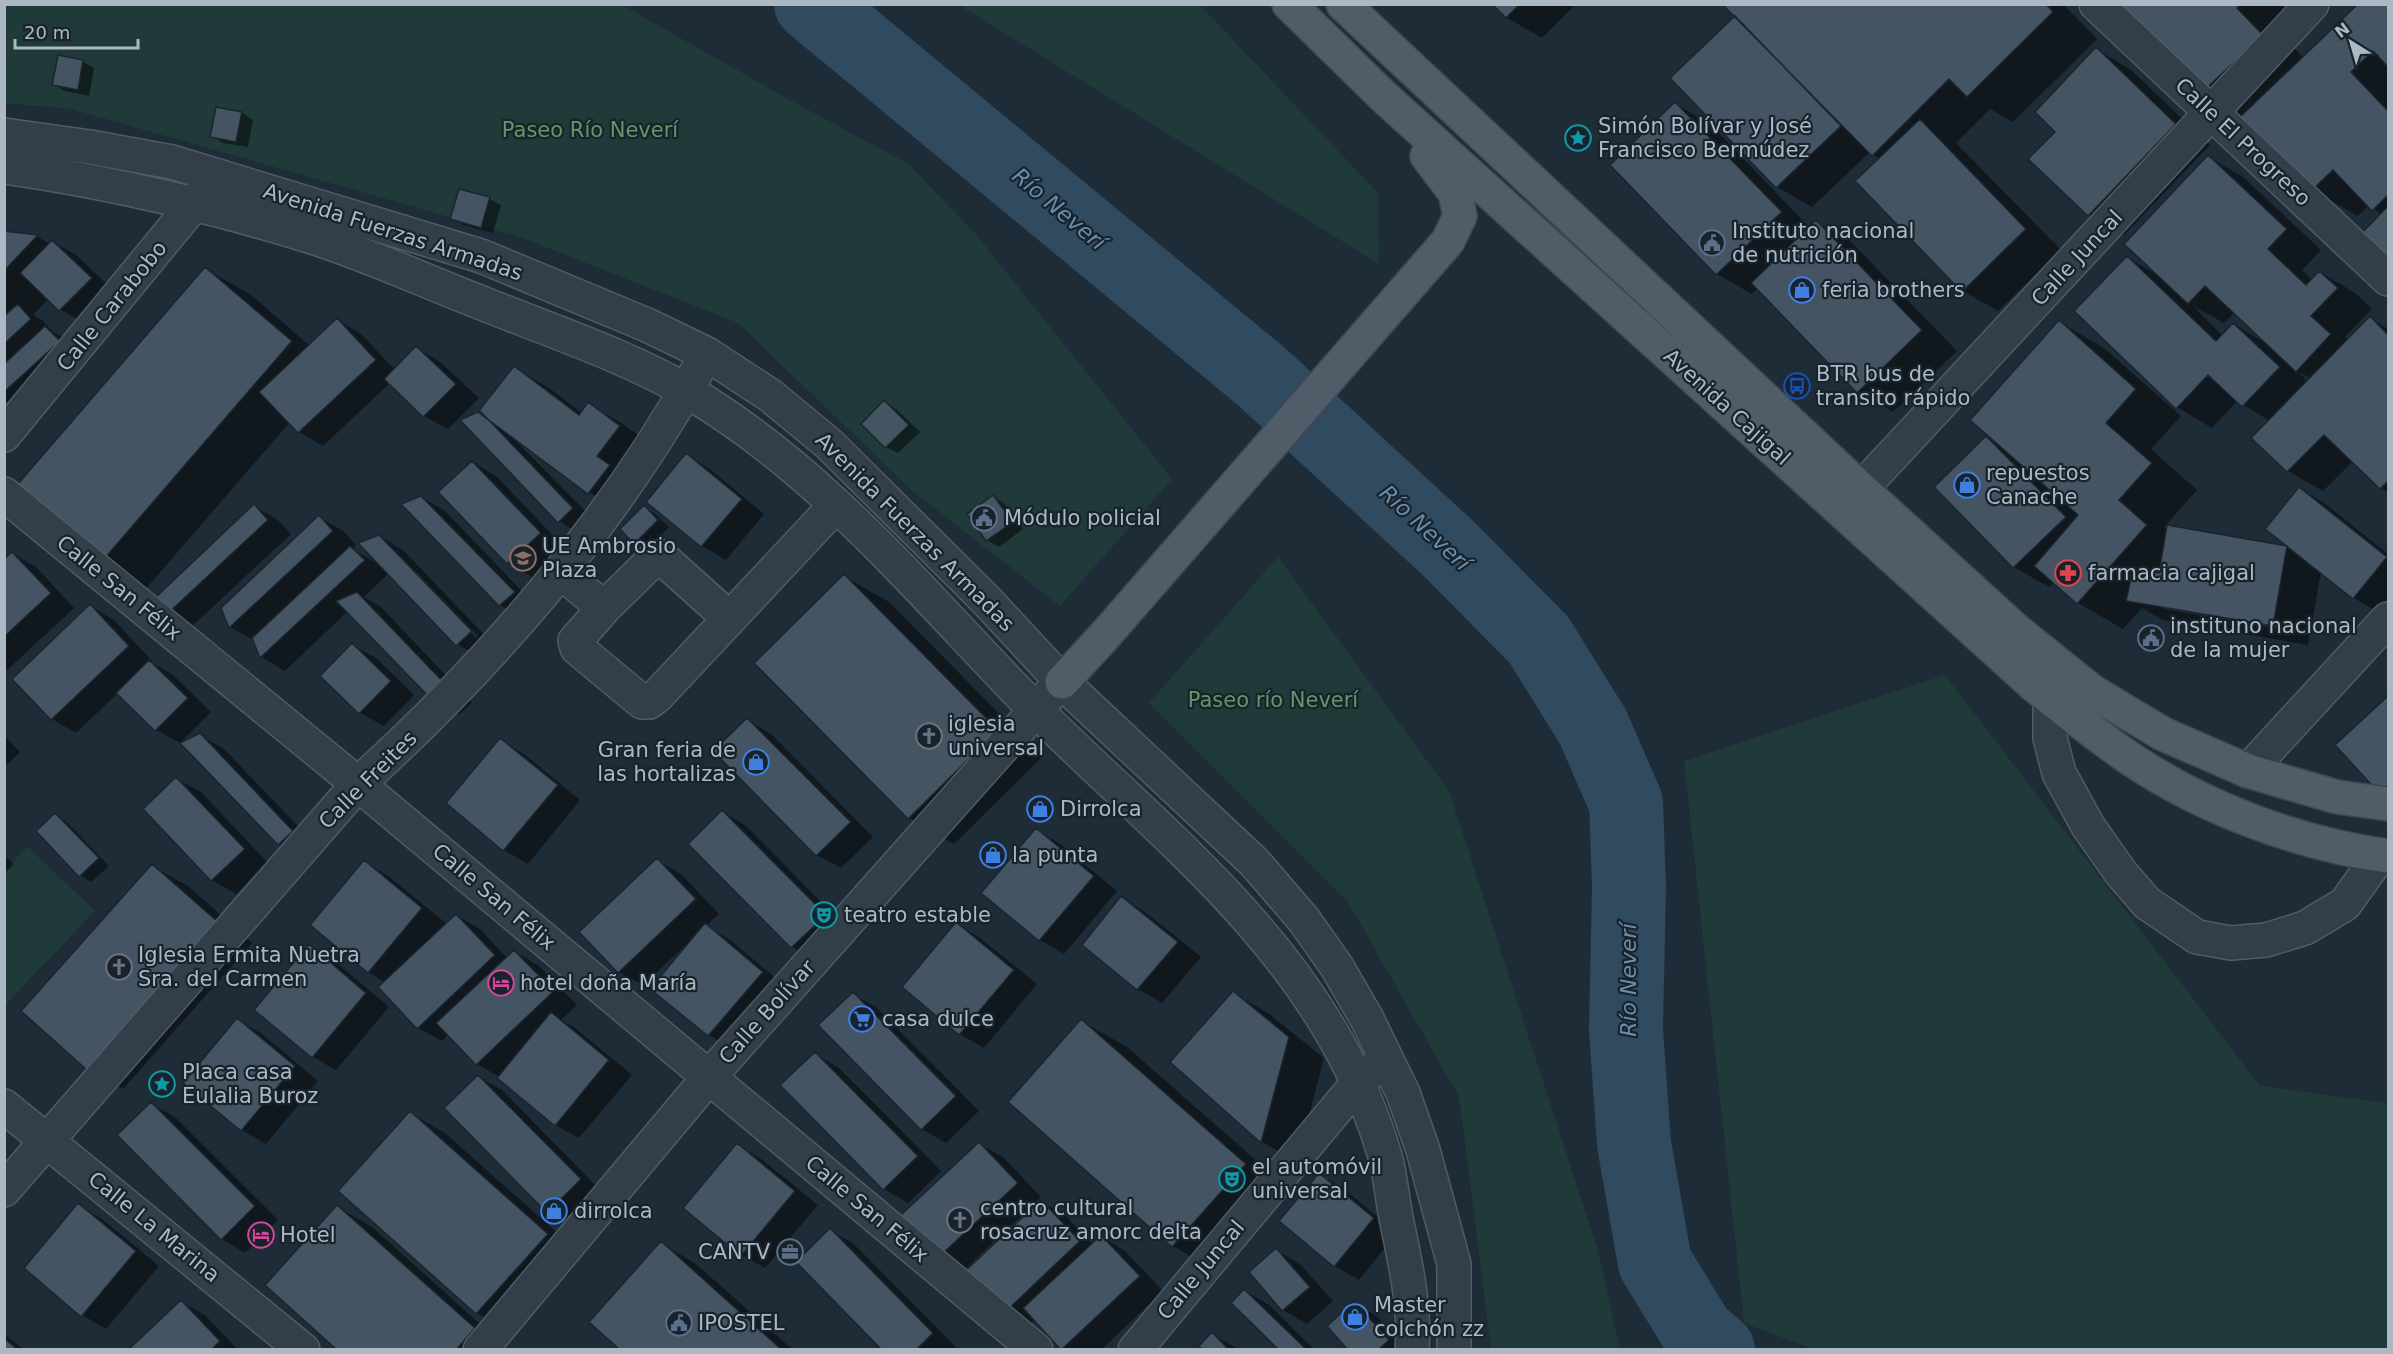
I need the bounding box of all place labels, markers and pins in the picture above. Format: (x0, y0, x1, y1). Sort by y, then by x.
place label: Simón Bolívar y José Francisco Bermúdez (1598, 114, 1812, 162)
place icon: Simón Bolívar y José Francisco Bermúdez (1563, 123, 1593, 153)
place label: Instituto nacional de nutrición (1732, 219, 1914, 267)
public building icon: Instituto nacional de nutrición (1697, 228, 1727, 258)
shop icon: feria brothers (1787, 275, 1817, 305)
place label: feria brothers (1822, 278, 1965, 302)
place label: BTR bus de transito rápido (1816, 362, 1970, 410)
bus stop icon: BTR bus de transito rápido (1782, 371, 1812, 401)
place label: repuestos Canache (1986, 461, 2090, 509)
shop icon: repuestos Canache (1952, 470, 1982, 500)
public building icon: Módulo policial (969, 503, 999, 533)
place label: Módulo policial (1004, 506, 1161, 530)
place label: UE Ambrosio Plaza (542, 534, 676, 582)
school or university icon: UE Ambrosio Plaza (508, 543, 538, 573)
pharmacy icon: farmacia cajigal (2053, 558, 2083, 588)
place label: farmacia cajigal (2088, 561, 2255, 585)
place label: instituno nacional de la mujer (2170, 614, 2357, 662)
public building icon: instituno nacional de la mujer (2136, 623, 2166, 653)
place label: iglesia universal (948, 712, 1044, 760)
church icon: iglesia universal (914, 721, 944, 751)
place label: Gran feria de las hortalizas (597, 738, 736, 786)
shop icon: Gran feria de las hortalizas (741, 747, 771, 777)
shop icon: Dirrolca (1025, 794, 1055, 824)
place label: Dirrolca (1060, 797, 1142, 821)
shop icon: la punta (978, 840, 1008, 870)
place label: la punta (1012, 843, 1098, 867)
theatre icon: teatro estable (809, 900, 839, 930)
place label: teatro estable (844, 903, 991, 927)
place label: Iglesia Ermita Nuetra Sra. del Carmen (138, 943, 360, 991)
church icon: Iglesia Ermita Nuetra Sra. del Carmen (104, 952, 134, 982)
hotel icon: hotel doña María (486, 968, 516, 998)
place label: hotel doña María (520, 971, 697, 995)
supermarket icon: casa dulce (847, 1004, 877, 1034)
place label: casa dulce (882, 1007, 994, 1031)
place label: Placa casa Eulalia Buroz (182, 1060, 318, 1108)
place icon: Placa casa Eulalia Buroz (147, 1069, 177, 1099)
place label: el automóvil universal (1252, 1155, 1382, 1203)
theatre icon: el automóvil universal (1217, 1164, 1247, 1194)
shop icon: dirrolca (539, 1196, 569, 1226)
place label: centro cultural rosacruz amorc delta (980, 1196, 1202, 1244)
place label: dirrolca (574, 1199, 653, 1223)
church icon: centro cultural rosacruz amorc delta (945, 1205, 975, 1235)
hotel icon: Hotel (246, 1220, 276, 1250)
place label: Hotel (280, 1223, 336, 1247)
office icon: CANTV (775, 1237, 805, 1267)
place label: CANTV (698, 1240, 771, 1264)
place label: Master colchón zz (1374, 1293, 1484, 1341)
shop icon: Master colchón zz (1340, 1302, 1370, 1332)
public building icon: IPOSTEL (664, 1308, 694, 1338)
place label: IPOSTEL (698, 1311, 785, 1335)

